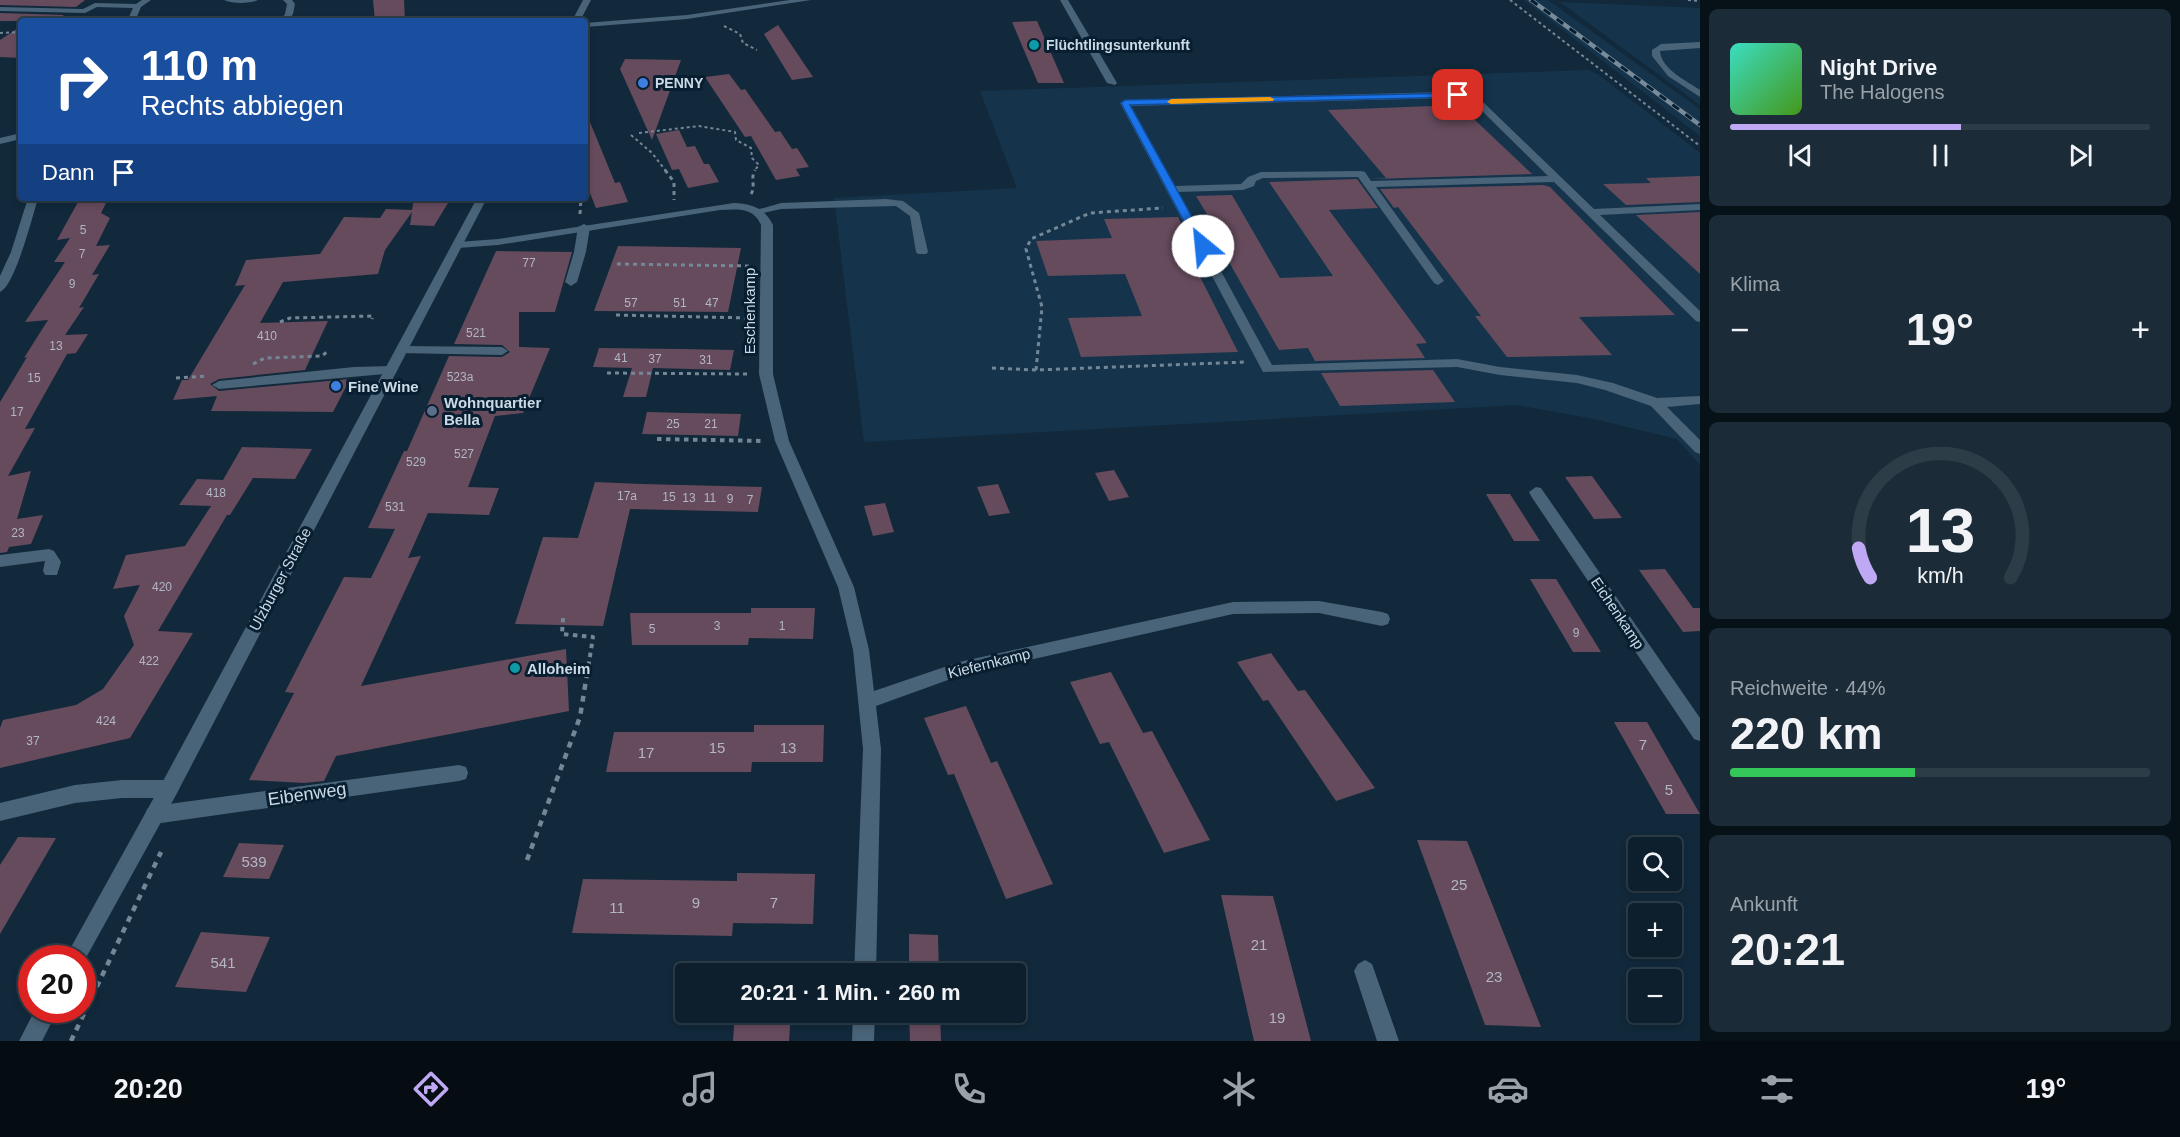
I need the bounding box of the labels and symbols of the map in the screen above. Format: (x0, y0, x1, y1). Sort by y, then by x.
place label: Flüchtlingsunterkunft (1046, 37, 1190, 53)
marker: Flüchtlingsunterkunft (1027, 38, 1041, 52)
pin (1432, 69, 1483, 120)
place label: PENNY (655, 75, 704, 91)
marker: PENNY (636, 76, 650, 90)
position arrow (1171, 214, 1235, 278)
house number: 5 (80, 223, 87, 237)
house number: 7 (79, 247, 86, 261)
house number: 77 (522, 256, 536, 270)
street label: Eschenkamp (741, 268, 758, 354)
house number: 9 (69, 277, 76, 291)
house number: 57 (624, 296, 638, 310)
house number: 51 (673, 296, 687, 310)
house number: 47 (705, 296, 719, 310)
house number: 521 (466, 326, 486, 340)
house number: 410 (257, 329, 277, 343)
house number: 13 (49, 339, 63, 353)
house number: 41 (614, 351, 628, 365)
house number: 37 (648, 352, 662, 366)
house number: 31 (699, 353, 713, 367)
house number: 523a (447, 370, 474, 384)
house number: 15 (27, 371, 41, 385)
place label: Fine Wine (348, 378, 419, 395)
marker: Fine Wine (329, 379, 343, 393)
place label: Wohnquartier Bella (444, 394, 541, 428)
marker: Wohnquartier Bella (425, 404, 439, 418)
house number: 17 (10, 405, 24, 419)
house number: 25 (666, 417, 680, 431)
house number: 21 (704, 417, 718, 431)
house number: 527 (454, 447, 474, 461)
house number: 529 (406, 455, 426, 469)
house number: 418 (206, 486, 226, 500)
house number: 17a (617, 489, 637, 503)
house number: 15 (662, 490, 676, 504)
house number: 13 (682, 491, 696, 505)
house number: 11 (704, 491, 717, 505)
house number: 9 (727, 492, 734, 506)
house number: 7 (747, 493, 754, 507)
house number: 531 (385, 500, 405, 514)
street label: Ulzburger Straße (246, 525, 314, 633)
house number: 23 (11, 526, 25, 540)
street label: Eichenkamp (1588, 574, 1648, 652)
house number: 420 (152, 580, 172, 594)
house number: 3 (714, 619, 721, 633)
house number: 1 (779, 619, 786, 633)
house number: 5 (649, 622, 656, 636)
house number: 9 (1573, 626, 1580, 640)
street label: Kiefernkamp (946, 645, 1032, 681)
house number: 422 (139, 654, 159, 668)
place label: Alloheim (527, 660, 590, 677)
marker: Alloheim (508, 661, 522, 675)
house number: 424 (96, 714, 116, 728)
house number: 37 (26, 734, 40, 748)
house number: 7 (1639, 736, 1647, 753)
house number: 15 (709, 739, 725, 756)
house number: 13 (780, 739, 796, 756)
house number: 17 (638, 744, 654, 761)
street label: Eibenweg (266, 779, 348, 809)
house number: 5 (1665, 781, 1673, 798)
house number: 539 (241, 853, 267, 870)
house number: 25 (1451, 876, 1467, 893)
house number: 9 (692, 894, 700, 911)
house number: 7 (770, 894, 778, 911)
house number: 11 (609, 899, 625, 916)
house number: 21 (1251, 936, 1267, 953)
speed limit sign: 20 (18, 945, 96, 1023)
house number: 541 (210, 954, 236, 971)
house number: 23 (1486, 968, 1502, 985)
house number: 19 (1269, 1009, 1285, 1026)

